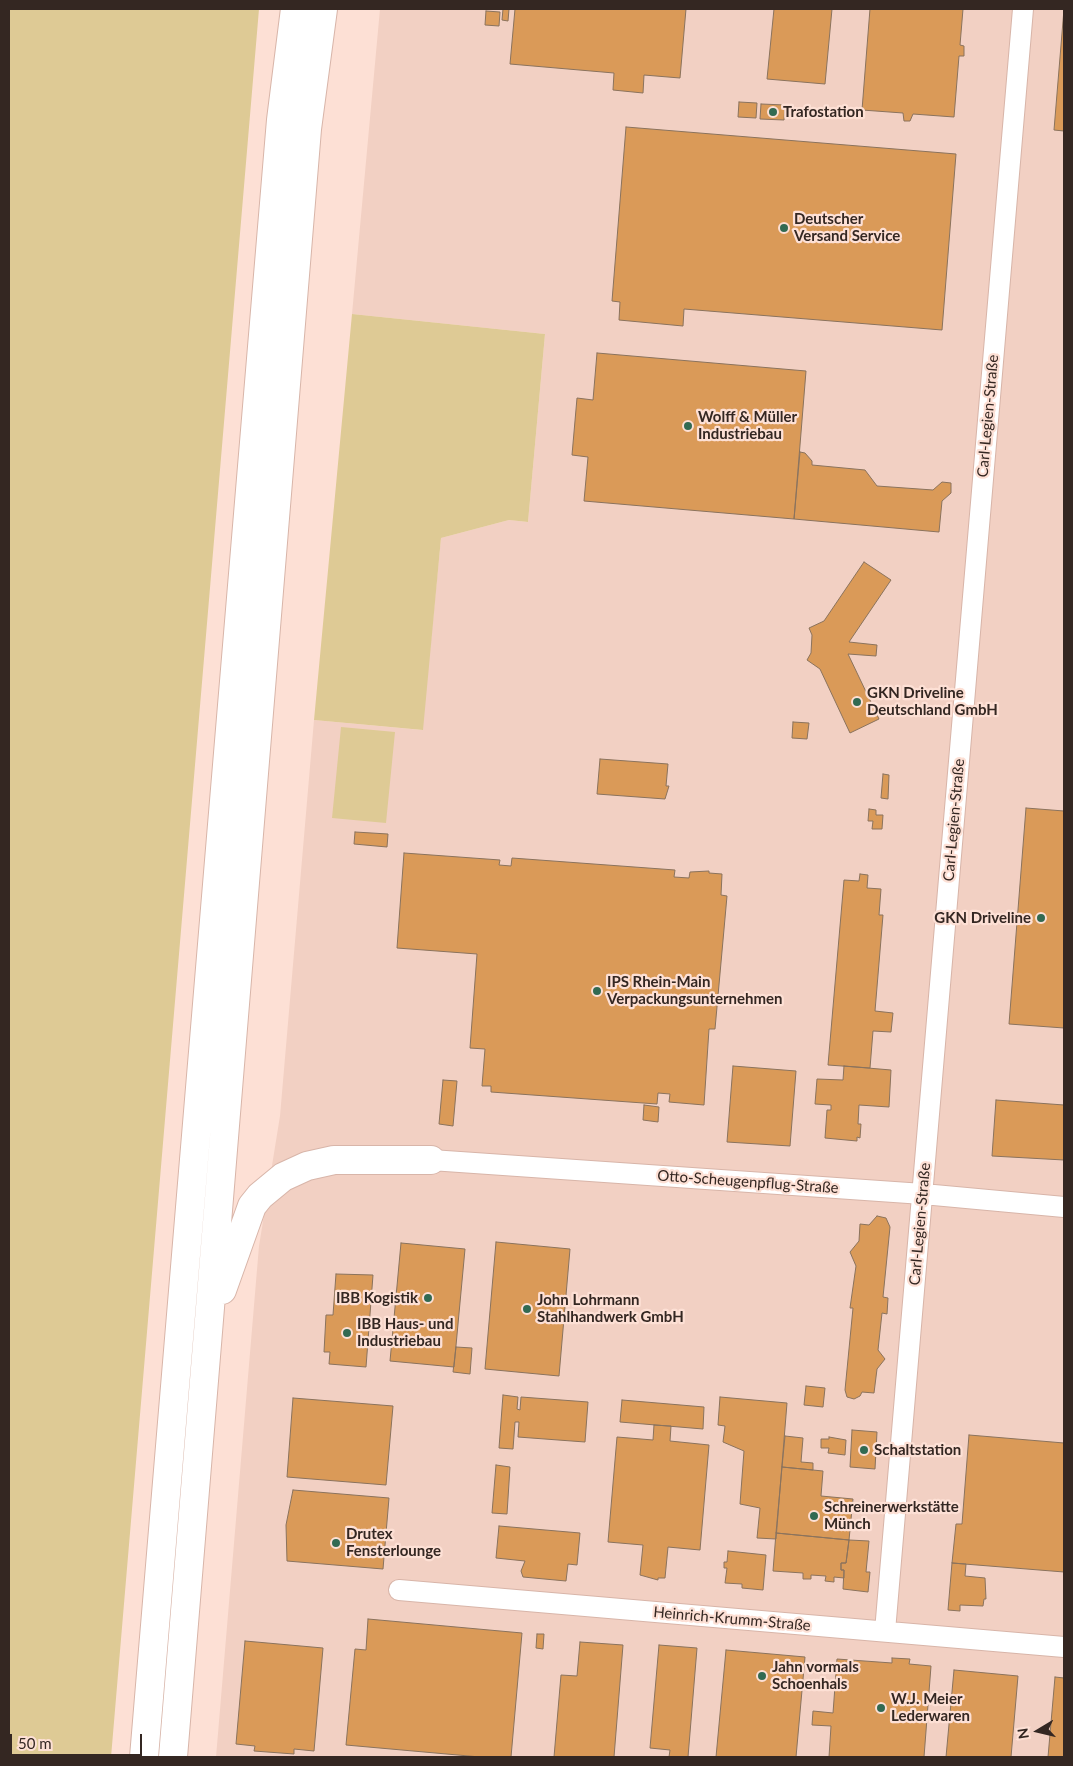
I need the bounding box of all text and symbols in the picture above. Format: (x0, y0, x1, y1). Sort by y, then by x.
place label: Trafostation (783, 103, 864, 121)
marker: Trafostation (767, 106, 779, 118)
place label: Deutscher Versand Service (794, 210, 900, 245)
marker: Deutscher Versand Service (778, 222, 790, 234)
street label: Carl-Legien-Straße (974, 354, 1002, 478)
place label: Wolff & Müller Industriebau (698, 408, 797, 443)
marker: Wolff & Müller Industriebau (682, 420, 694, 432)
place label: GKN Driveline Deutschland GmbH (867, 684, 998, 719)
marker: GKN Driveline Deutschland GmbH (851, 696, 863, 708)
street label: Carl-Legien-Straße (940, 758, 968, 882)
place label: GKN Driveline (934, 909, 1031, 927)
marker: GKN Driveline (1035, 912, 1047, 924)
place label: IPS Rhein-Main Verpackungsunternehmen (607, 973, 783, 1008)
marker: IPS Rhein-Main Verpackungsunternehmen (591, 985, 603, 997)
street label: Carl-Legien-Straße (906, 1162, 934, 1286)
street label: Otto-Scheugenpflug-Straße (657, 1167, 839, 1197)
place label: IBB Kogistik (336, 1289, 418, 1307)
place label: John Lohrmann Stahlhandwerk GmbH (537, 1291, 684, 1326)
marker: IBB Kogistik (422, 1292, 434, 1304)
marker: John Lohrmann Stahlhandwerk GmbH (521, 1303, 533, 1315)
place label: IBB Haus- und Industriebau (357, 1315, 454, 1350)
marker: IBB Haus- und Industriebau (341, 1327, 353, 1339)
place label: Schaltstation (874, 1441, 961, 1459)
marker: Schaltstation (858, 1444, 870, 1456)
place label: Schreinerwerkstätte Münch (824, 1498, 959, 1533)
marker: Schreinerwerkstätte Münch (808, 1510, 820, 1522)
place label: Drutex Fensterlounge (346, 1525, 441, 1560)
marker: Drutex Fensterlounge (330, 1537, 342, 1549)
street label: Heinrich-Krumm-Straße (653, 1603, 811, 1635)
place label: Jahn vormals Schoenhals (772, 1658, 859, 1693)
marker: Jahn vormals Schoenhals (756, 1670, 768, 1682)
place label: W.J. Meier Lederwaren (891, 1690, 970, 1725)
marker: W.J. Meier Lederwaren (875, 1702, 887, 1714)
north arrow (1013, 1706, 1063, 1756)
scale bar (12, 1724, 145, 1756)
text: N (1013, 1727, 1032, 1740)
text: 50 m (18, 1734, 52, 1752)

